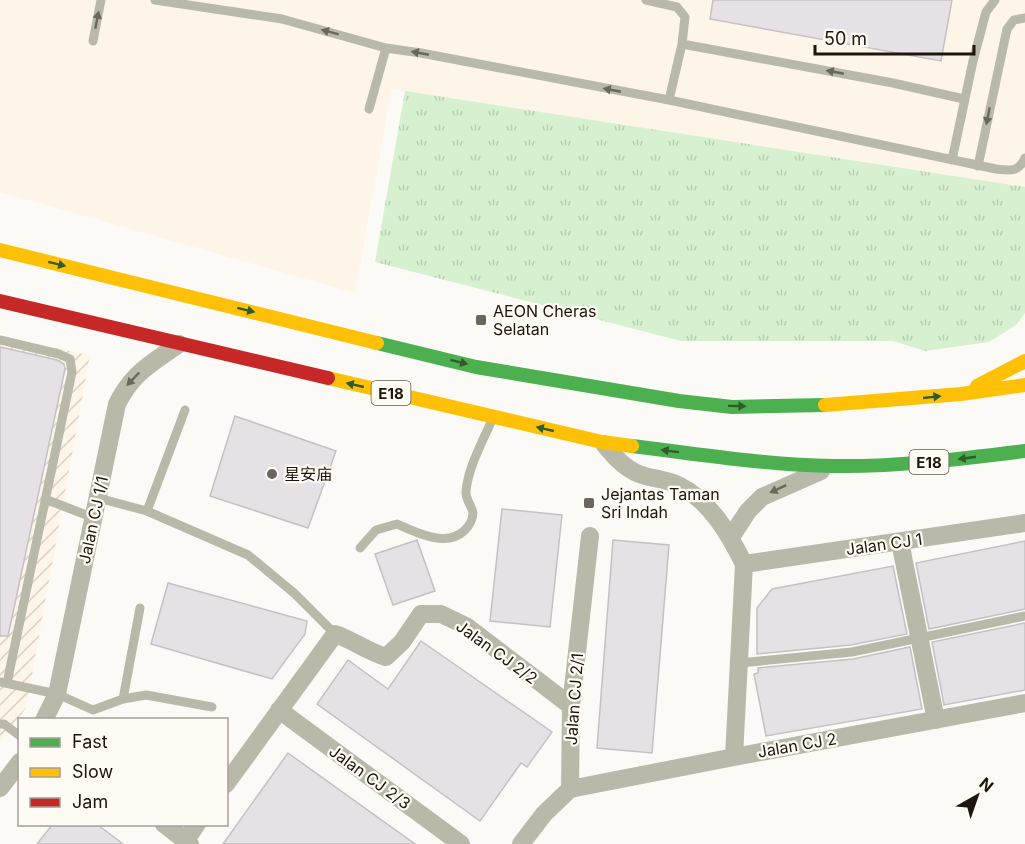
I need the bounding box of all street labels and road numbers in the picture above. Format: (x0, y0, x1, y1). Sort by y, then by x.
road number: E18 (372, 381, 410, 405)
road number: E18 (910, 450, 948, 474)
street label: Jalan CJ 1/1 (74, 474, 112, 566)
street label: Jalan CJ 1 (845, 529, 923, 559)
street label: Jalan CJ 2/2 (452, 616, 542, 688)
street label: Jalan CJ 2/1 (561, 652, 587, 746)
street label: Jalan CJ 2 (756, 728, 838, 762)
street label: Jalan CJ 2/3 (325, 741, 415, 813)

